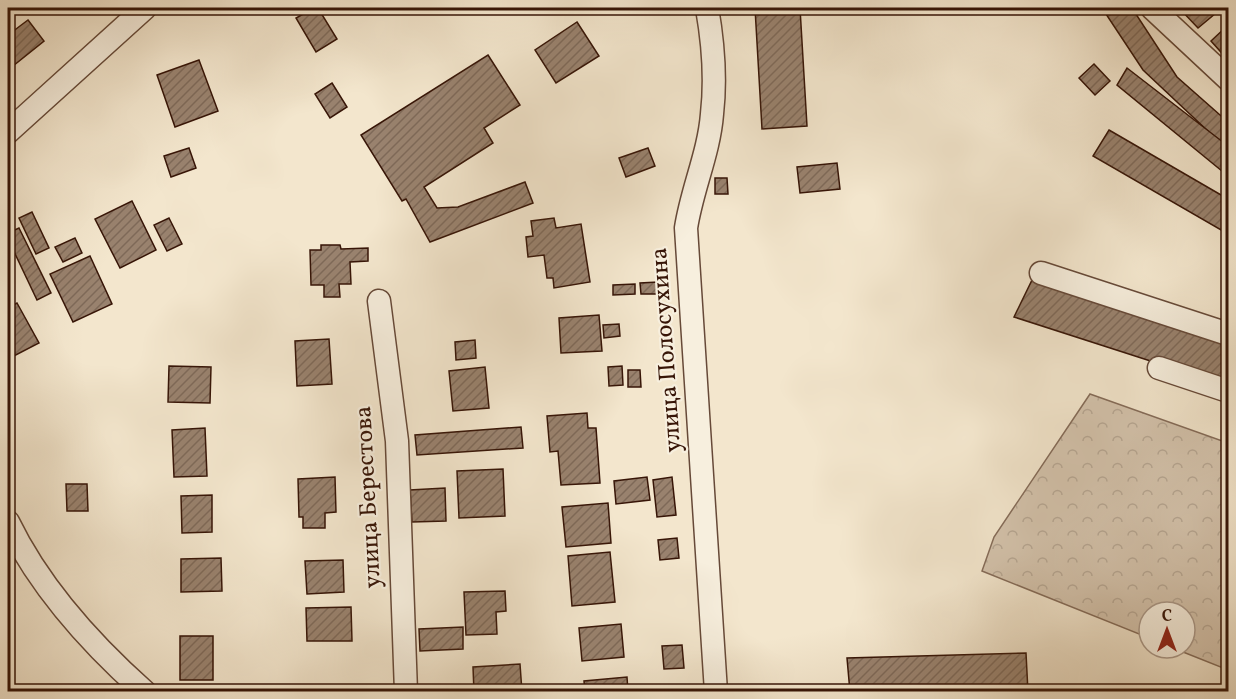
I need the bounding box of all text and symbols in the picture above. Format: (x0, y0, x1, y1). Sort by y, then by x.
street label: улица Полосухина (643, 246, 691, 454)
street label: улица Берестова (347, 405, 391, 589)
north arrow (1137, 600, 1197, 660)
text: С (1162, 606, 1172, 628)

